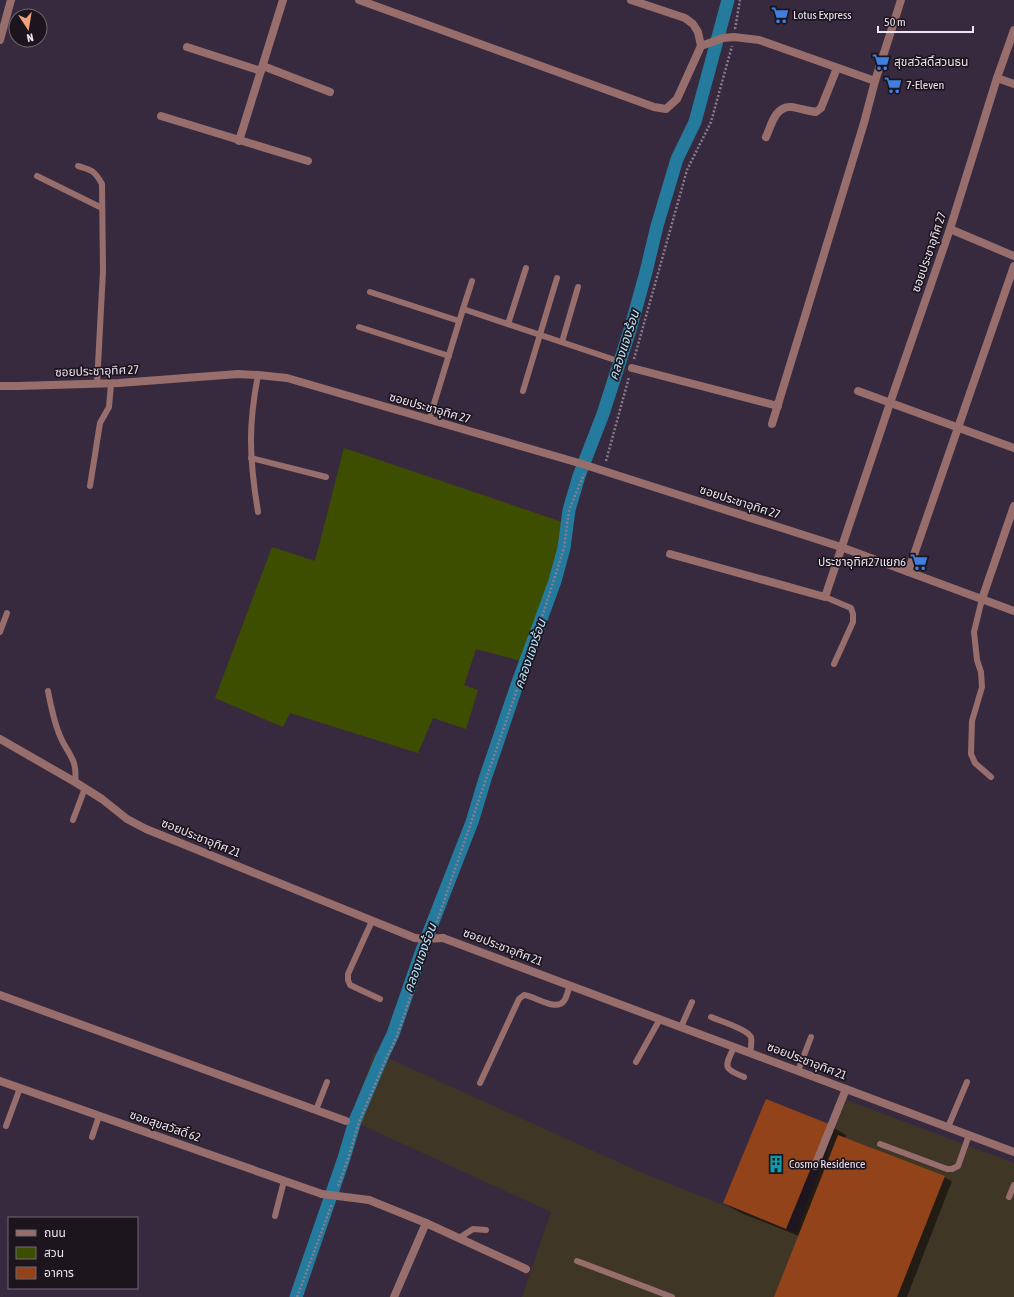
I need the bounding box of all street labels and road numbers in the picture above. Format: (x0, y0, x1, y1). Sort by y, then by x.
street label: ซอยประชาอุทิศ 27 (909, 210, 949, 294)
street label: ซอยประชาอุทิศ 27 (55, 363, 140, 379)
street label: ซอยประชาอุทิศ 27 (388, 390, 473, 426)
street label: ซอยประชาอุทิศ 27 (698, 482, 782, 522)
street label: ซอยประชาอุทิศ 21 (159, 816, 243, 860)
street label: ซอยประชาอุทิศ 21 (461, 925, 545, 969)
street label: ซอยประชาอุทิศ 21 (765, 1039, 849, 1083)
street label: ซอยสุขสวัสดิ์ 62 (128, 1107, 202, 1145)

